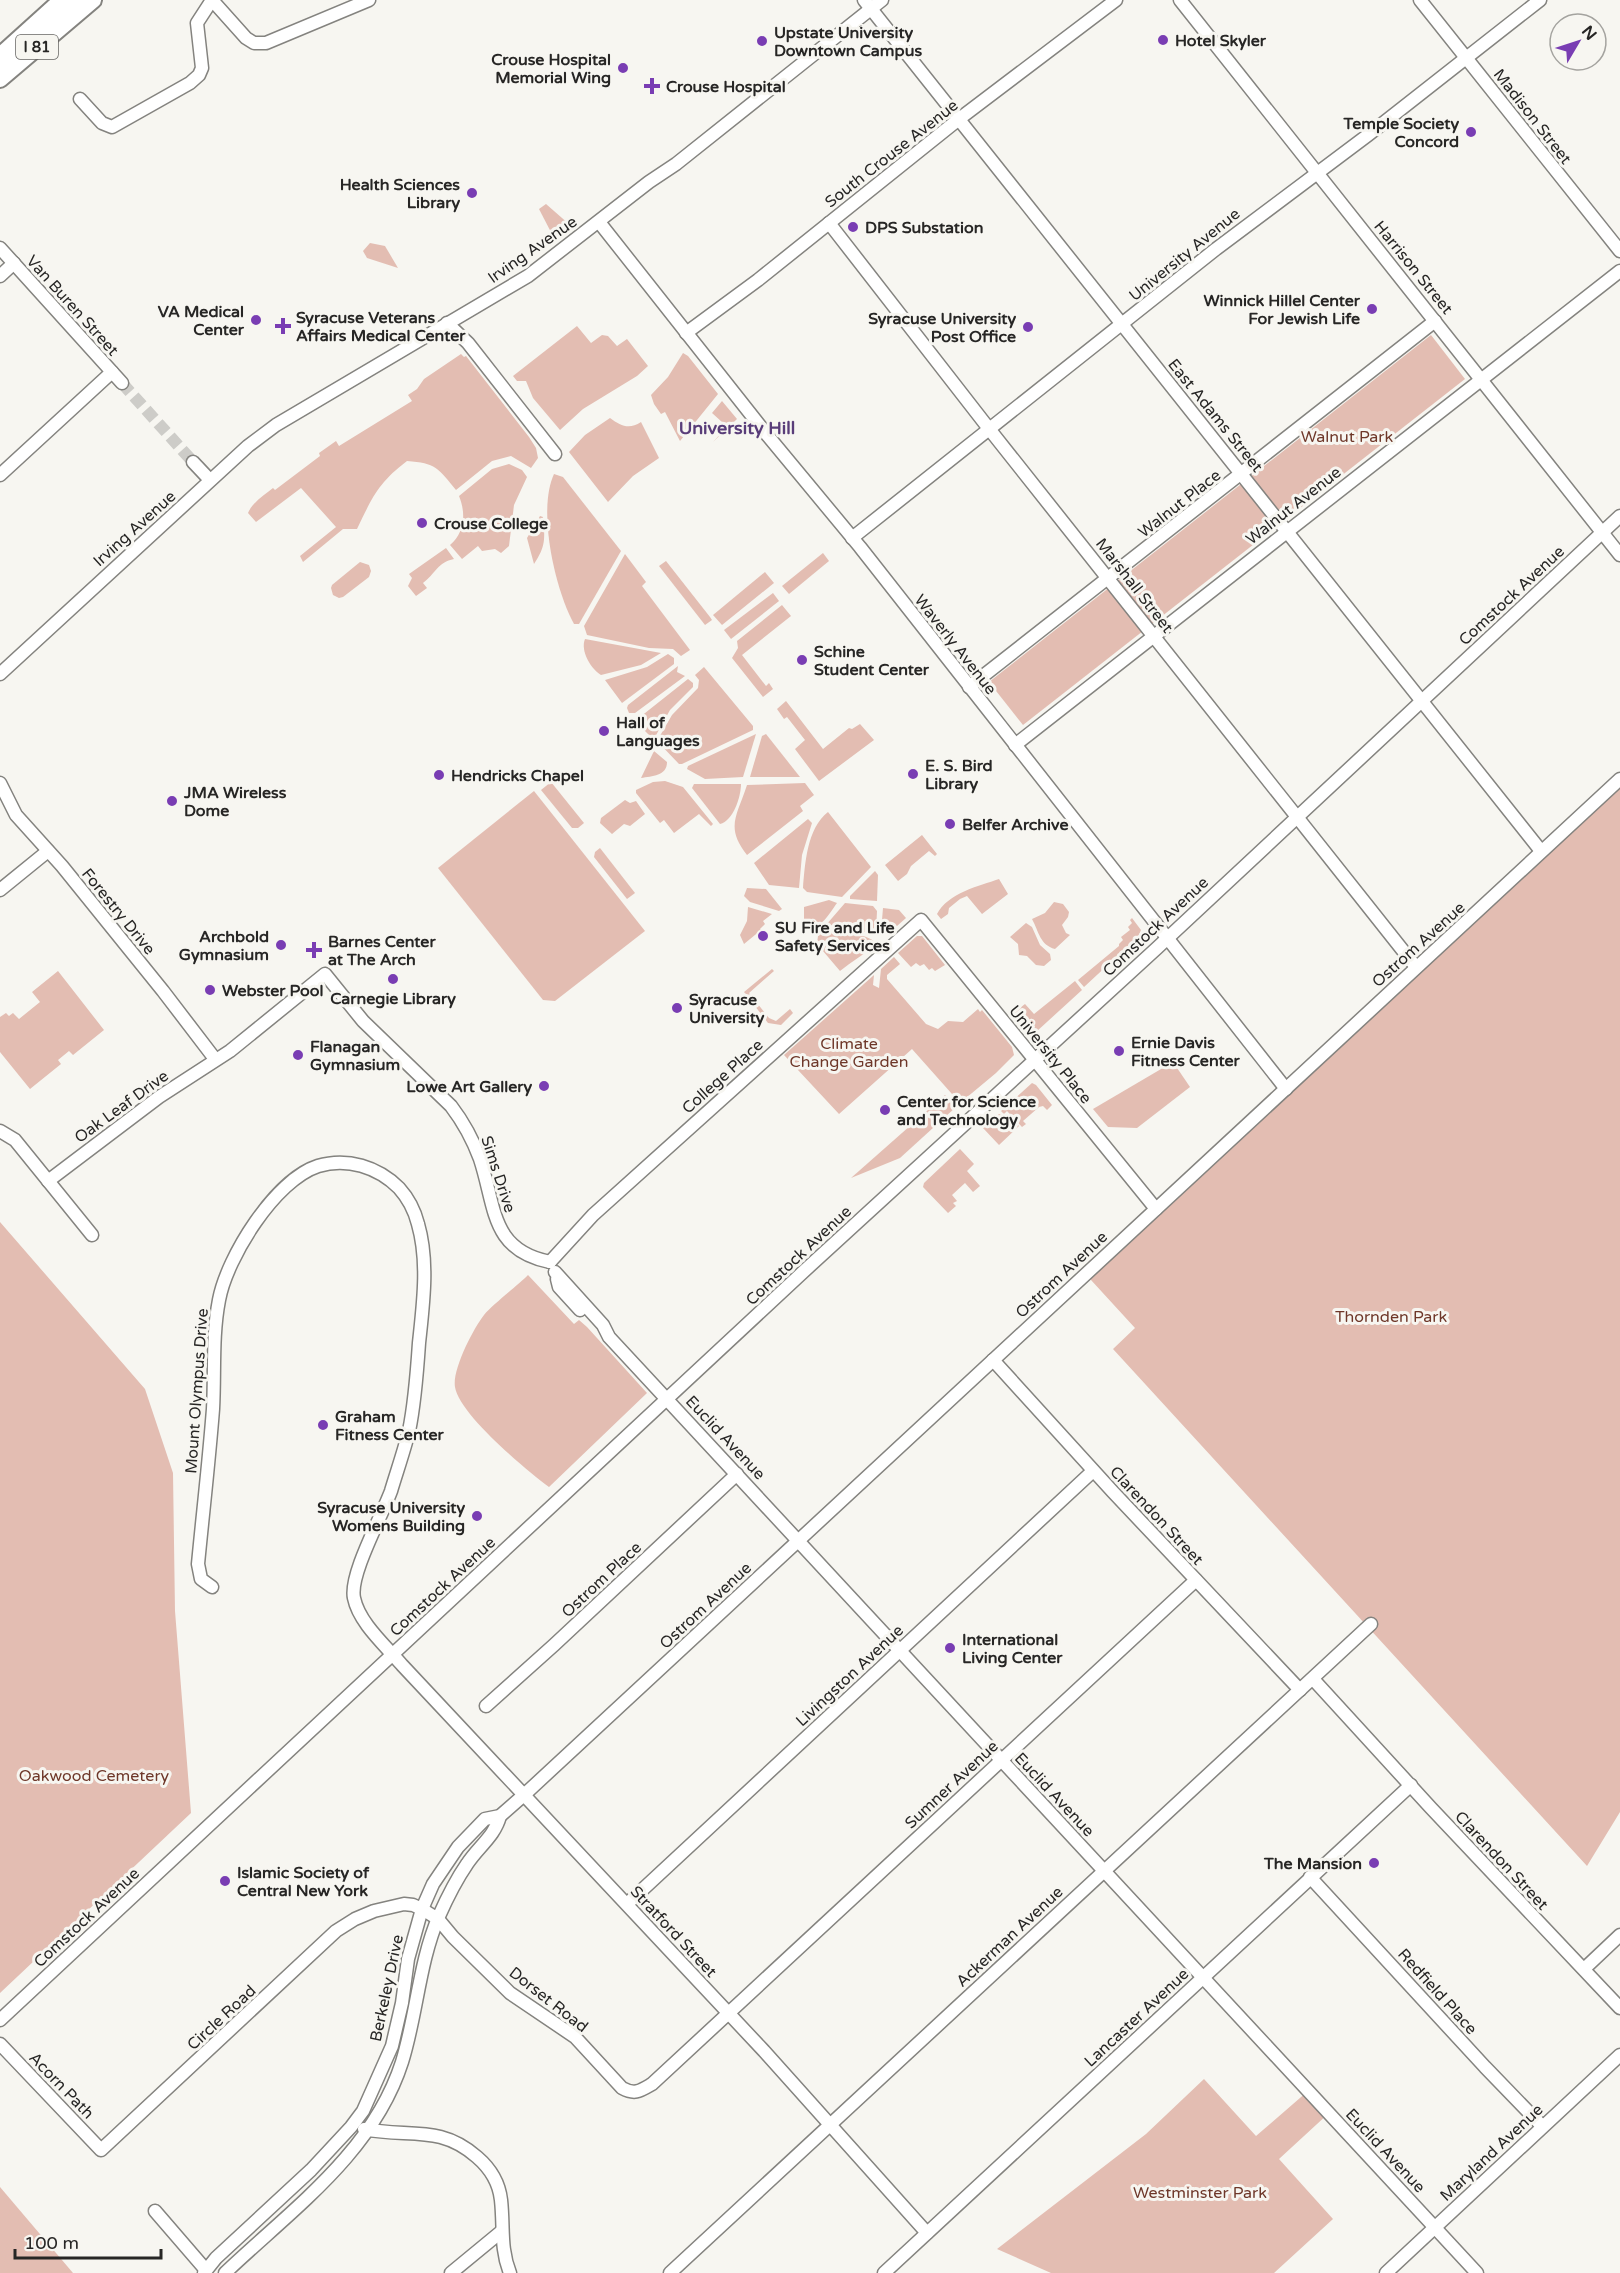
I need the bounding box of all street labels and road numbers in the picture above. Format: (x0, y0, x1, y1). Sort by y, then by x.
road number: I 81 (16, 35, 58, 59)
street label: Madison Street (1489, 65, 1576, 168)
street label: South Crouse Avenue (821, 95, 962, 212)
street label: University Avenue (1125, 204, 1244, 306)
street label: Irving Avenue (484, 212, 581, 288)
street label: Harrison Street (1369, 217, 1457, 318)
street label: Van Buren Street (22, 251, 123, 360)
street label: East Adams Street (1163, 355, 1267, 476)
street label: Walnut Avenue (1242, 462, 1345, 549)
street label: Walnut Place (1134, 465, 1225, 542)
street label: Irving Avenue (89, 486, 180, 571)
street label: Marshall Street (1091, 534, 1177, 637)
street label: Comstock Avenue (1455, 542, 1569, 650)
street label: Waverly Avenue (910, 590, 1001, 699)
street label: Forestry Drive (77, 864, 159, 959)
street label: Comstock Avenue (1099, 873, 1213, 981)
street label: Ostrom Avenue (1368, 898, 1469, 992)
street label: University Place (1004, 1001, 1096, 1108)
street label: College Place (678, 1035, 767, 1118)
street label: Oak Leaf Drive (71, 1066, 173, 1148)
street label: Sims Drive (476, 1133, 520, 1215)
street label: Comstock Avenue (742, 1202, 856, 1310)
street label: Ostrom Avenue (1012, 1227, 1112, 1322)
street label: Mount Olympus Drive (181, 1308, 213, 1474)
street label: Euclid Avenue (681, 1391, 769, 1484)
street label: Clarendon Street (1105, 1462, 1207, 1569)
street label: Comstock Avenue (386, 1533, 500, 1641)
street label: Ostrom Place (557, 1538, 646, 1622)
street label: Ostrom Avenue (656, 1558, 756, 1653)
street label: Livingston Avenue (792, 1621, 908, 1731)
street label: Sumner Avenue (901, 1736, 1003, 1833)
street label: Euclid Avenue (1010, 1748, 1098, 1841)
street label: Clarendon Street (1450, 1807, 1552, 1914)
street label: Comstock Avenue (30, 1864, 144, 1972)
street label: Stratford Street (626, 1882, 721, 1982)
street label: Ackerman Avenue (952, 1882, 1067, 1991)
street label: Berkeley Drive (366, 1933, 408, 2044)
street label: Redfield Place (1393, 1944, 1481, 2039)
street label: Dorset Road (505, 1963, 592, 2037)
street label: Lancaster Avenue (1080, 1964, 1193, 2071)
street label: Circle Road (183, 1981, 260, 2055)
street label: Acorn Path (25, 2048, 98, 2123)
street label: Maryland Avenue (1436, 2100, 1547, 2206)
street label: Euclid Avenue (1341, 2104, 1429, 2197)

